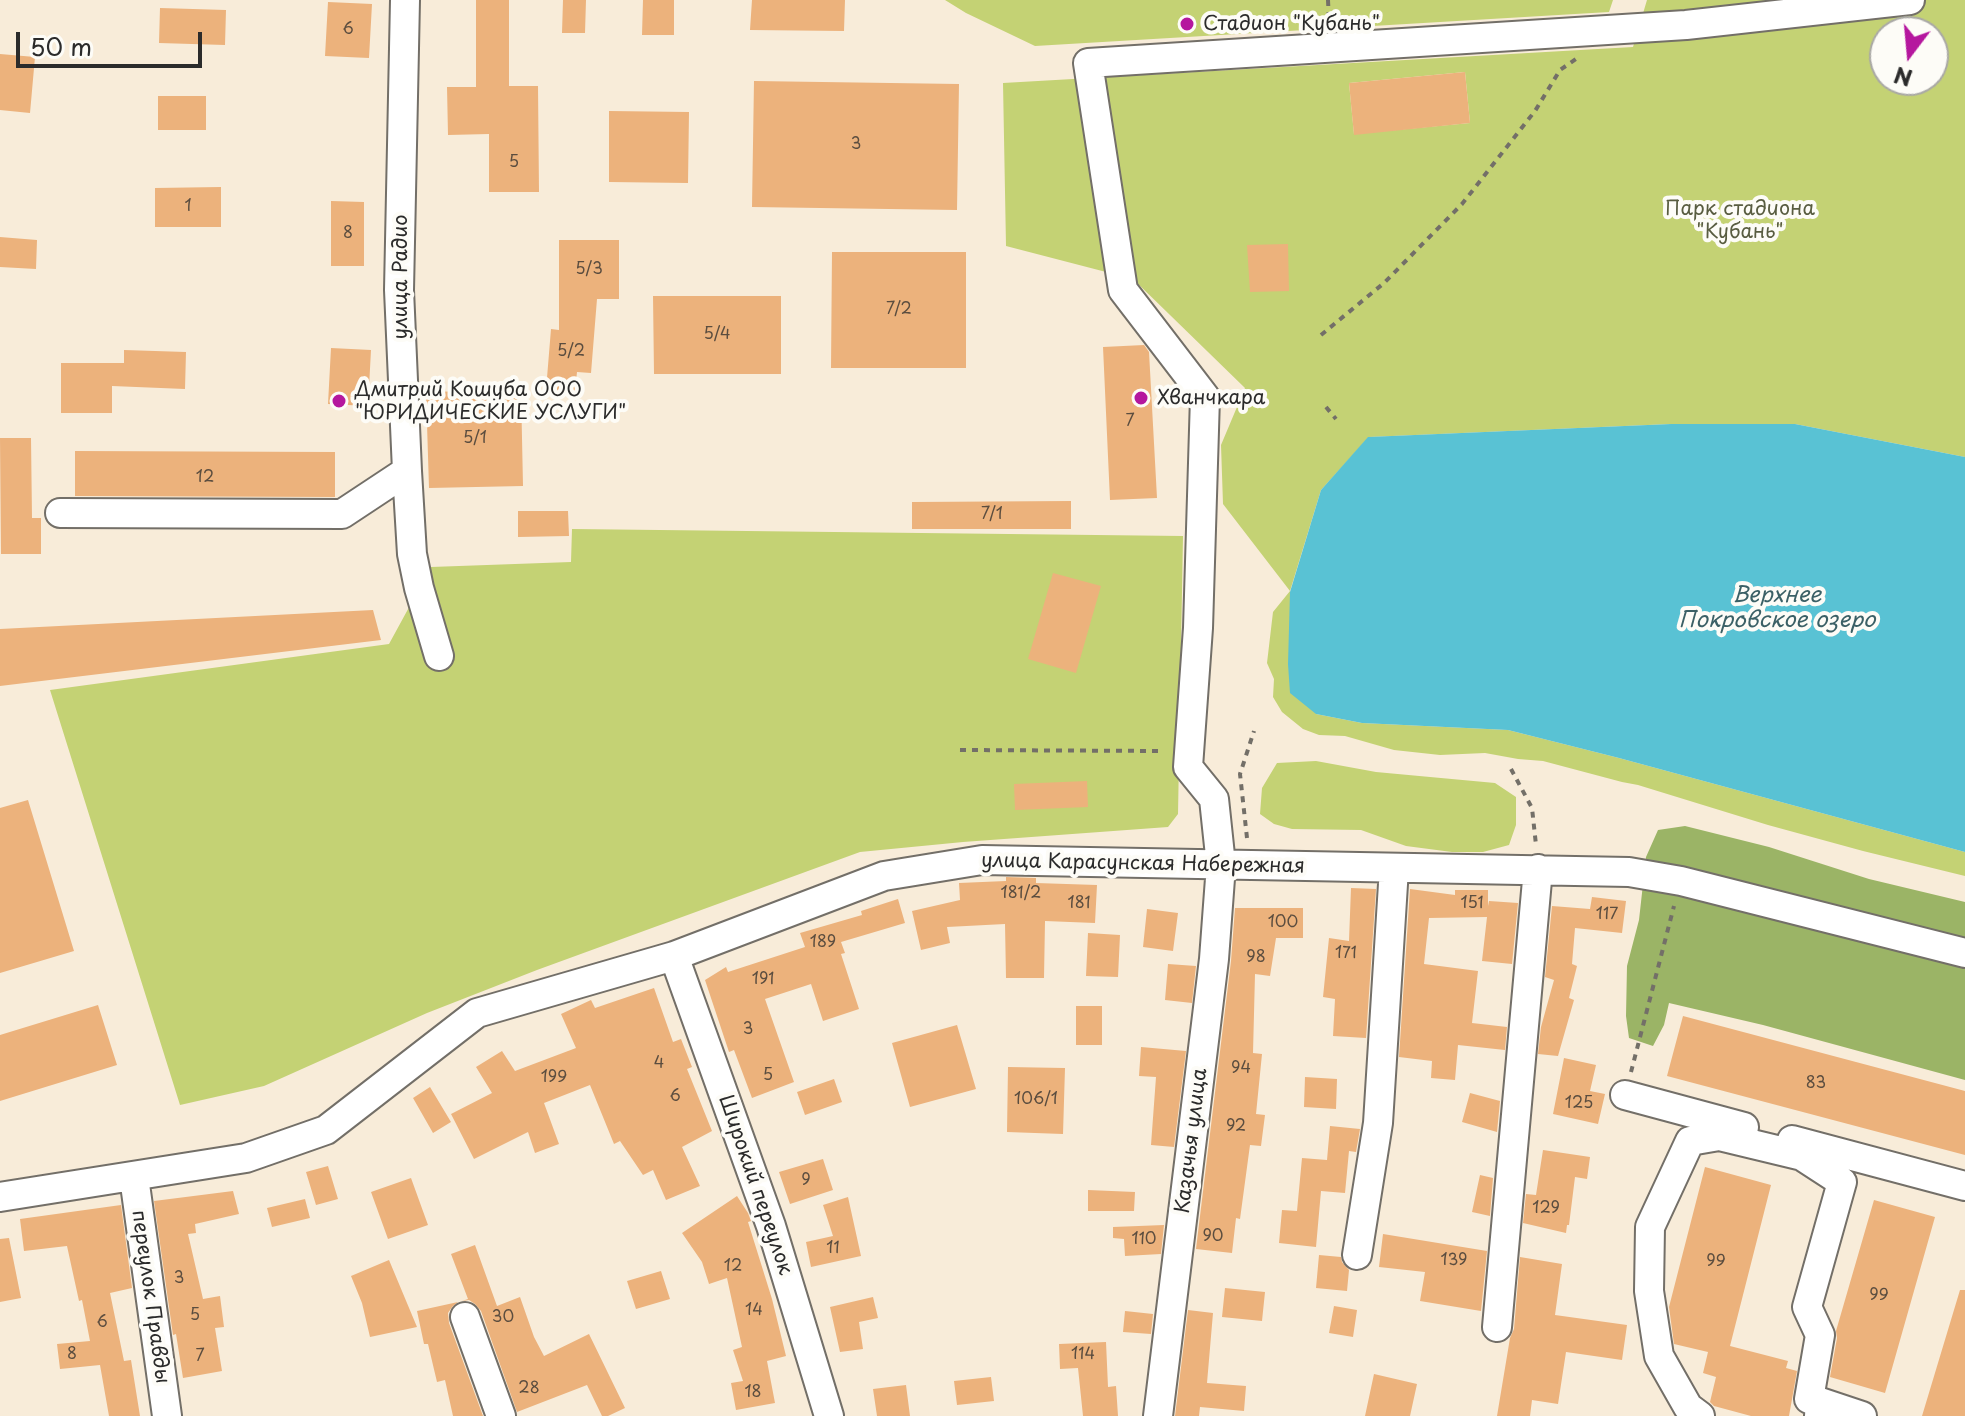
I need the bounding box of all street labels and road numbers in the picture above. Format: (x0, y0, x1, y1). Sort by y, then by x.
street label: улица Радио (389, 214, 413, 340)
street label: улица Карасунская Набережная (981, 849, 1305, 879)
street label: Казачья улица (1171, 1067, 1213, 1215)
street label: Широкий переулок (713, 1092, 797, 1278)
street label: переулок Правды (126, 1209, 174, 1385)

